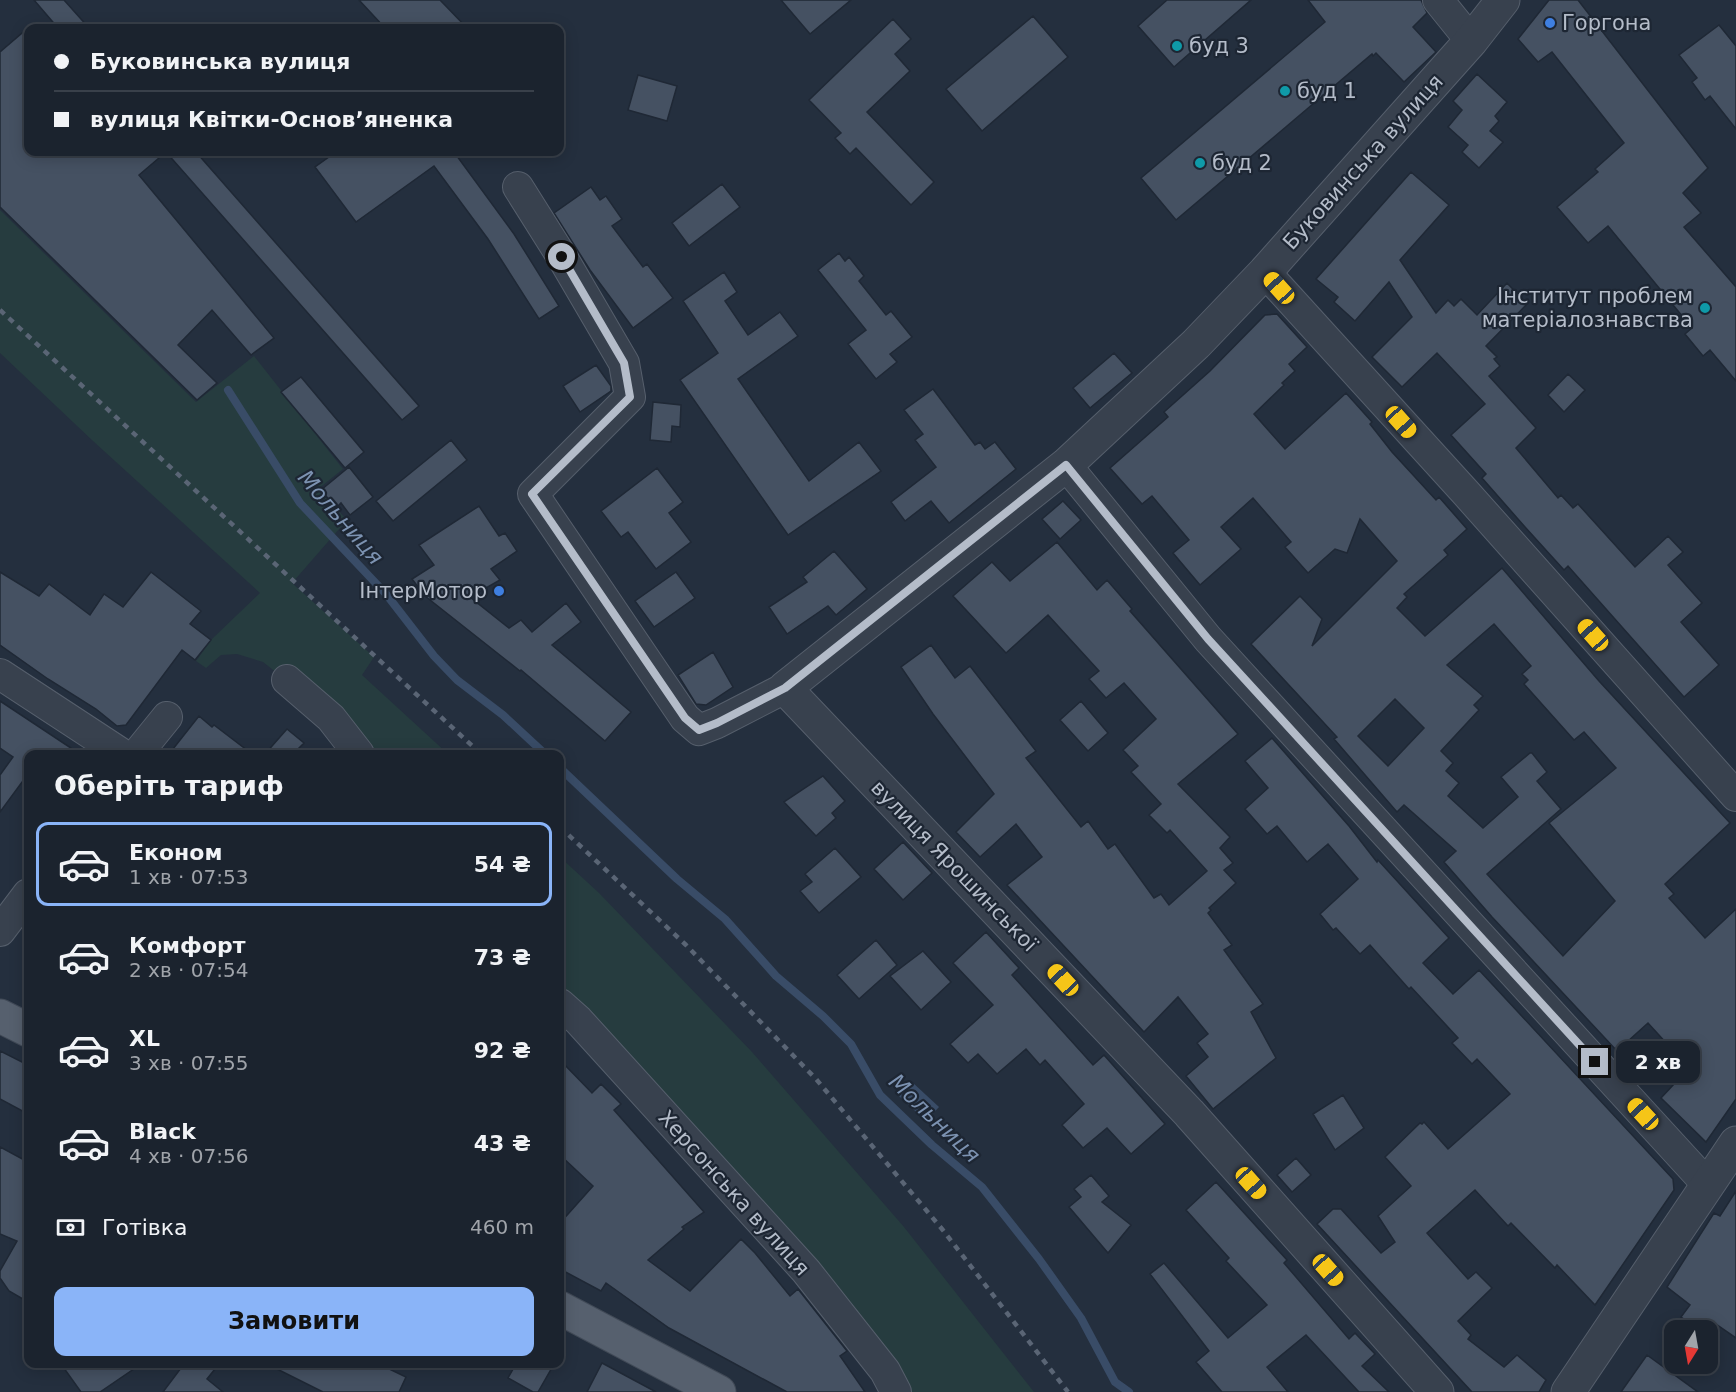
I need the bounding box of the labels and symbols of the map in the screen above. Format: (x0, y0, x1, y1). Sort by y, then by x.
place label: Горгона (1562, 11, 1651, 35)
marker: Горгона (1543, 16, 1557, 30)
place label: буд 3 (1189, 34, 1249, 58)
marker: буд 3 (1170, 39, 1184, 53)
street label: Буковинська вулиця (1278, 70, 1448, 254)
place label: буд 1 (1297, 79, 1357, 103)
marker: буд 1 (1278, 84, 1292, 98)
place label: буд 2 (1212, 151, 1272, 175)
marker: буд 2 (1193, 156, 1207, 170)
route start (548, 243, 575, 270)
car (1260, 269, 1298, 307)
place label: Інститут проблем матеріалознавства (1482, 284, 1693, 332)
marker: Інститут проблем матеріалознавства (1698, 301, 1712, 315)
car (1382, 403, 1420, 441)
water label: Мольниця (293, 465, 388, 569)
place label: ІнтерМотор (359, 579, 487, 603)
marker: ІнтерМотор (492, 584, 506, 598)
car (1574, 616, 1612, 654)
street label: вулиця Ярошинської (866, 776, 1042, 957)
car (1044, 961, 1082, 999)
callout: 2 хв (1616, 1041, 1700, 1083)
route end (1581, 1048, 1608, 1075)
water label: Мольниця (884, 1069, 985, 1168)
car (1624, 1095, 1662, 1133)
street label: Херсонська вулиця (654, 1106, 814, 1280)
car (1232, 1164, 1270, 1202)
car (1309, 1251, 1347, 1289)
north arrow (1664, 1320, 1718, 1374)

